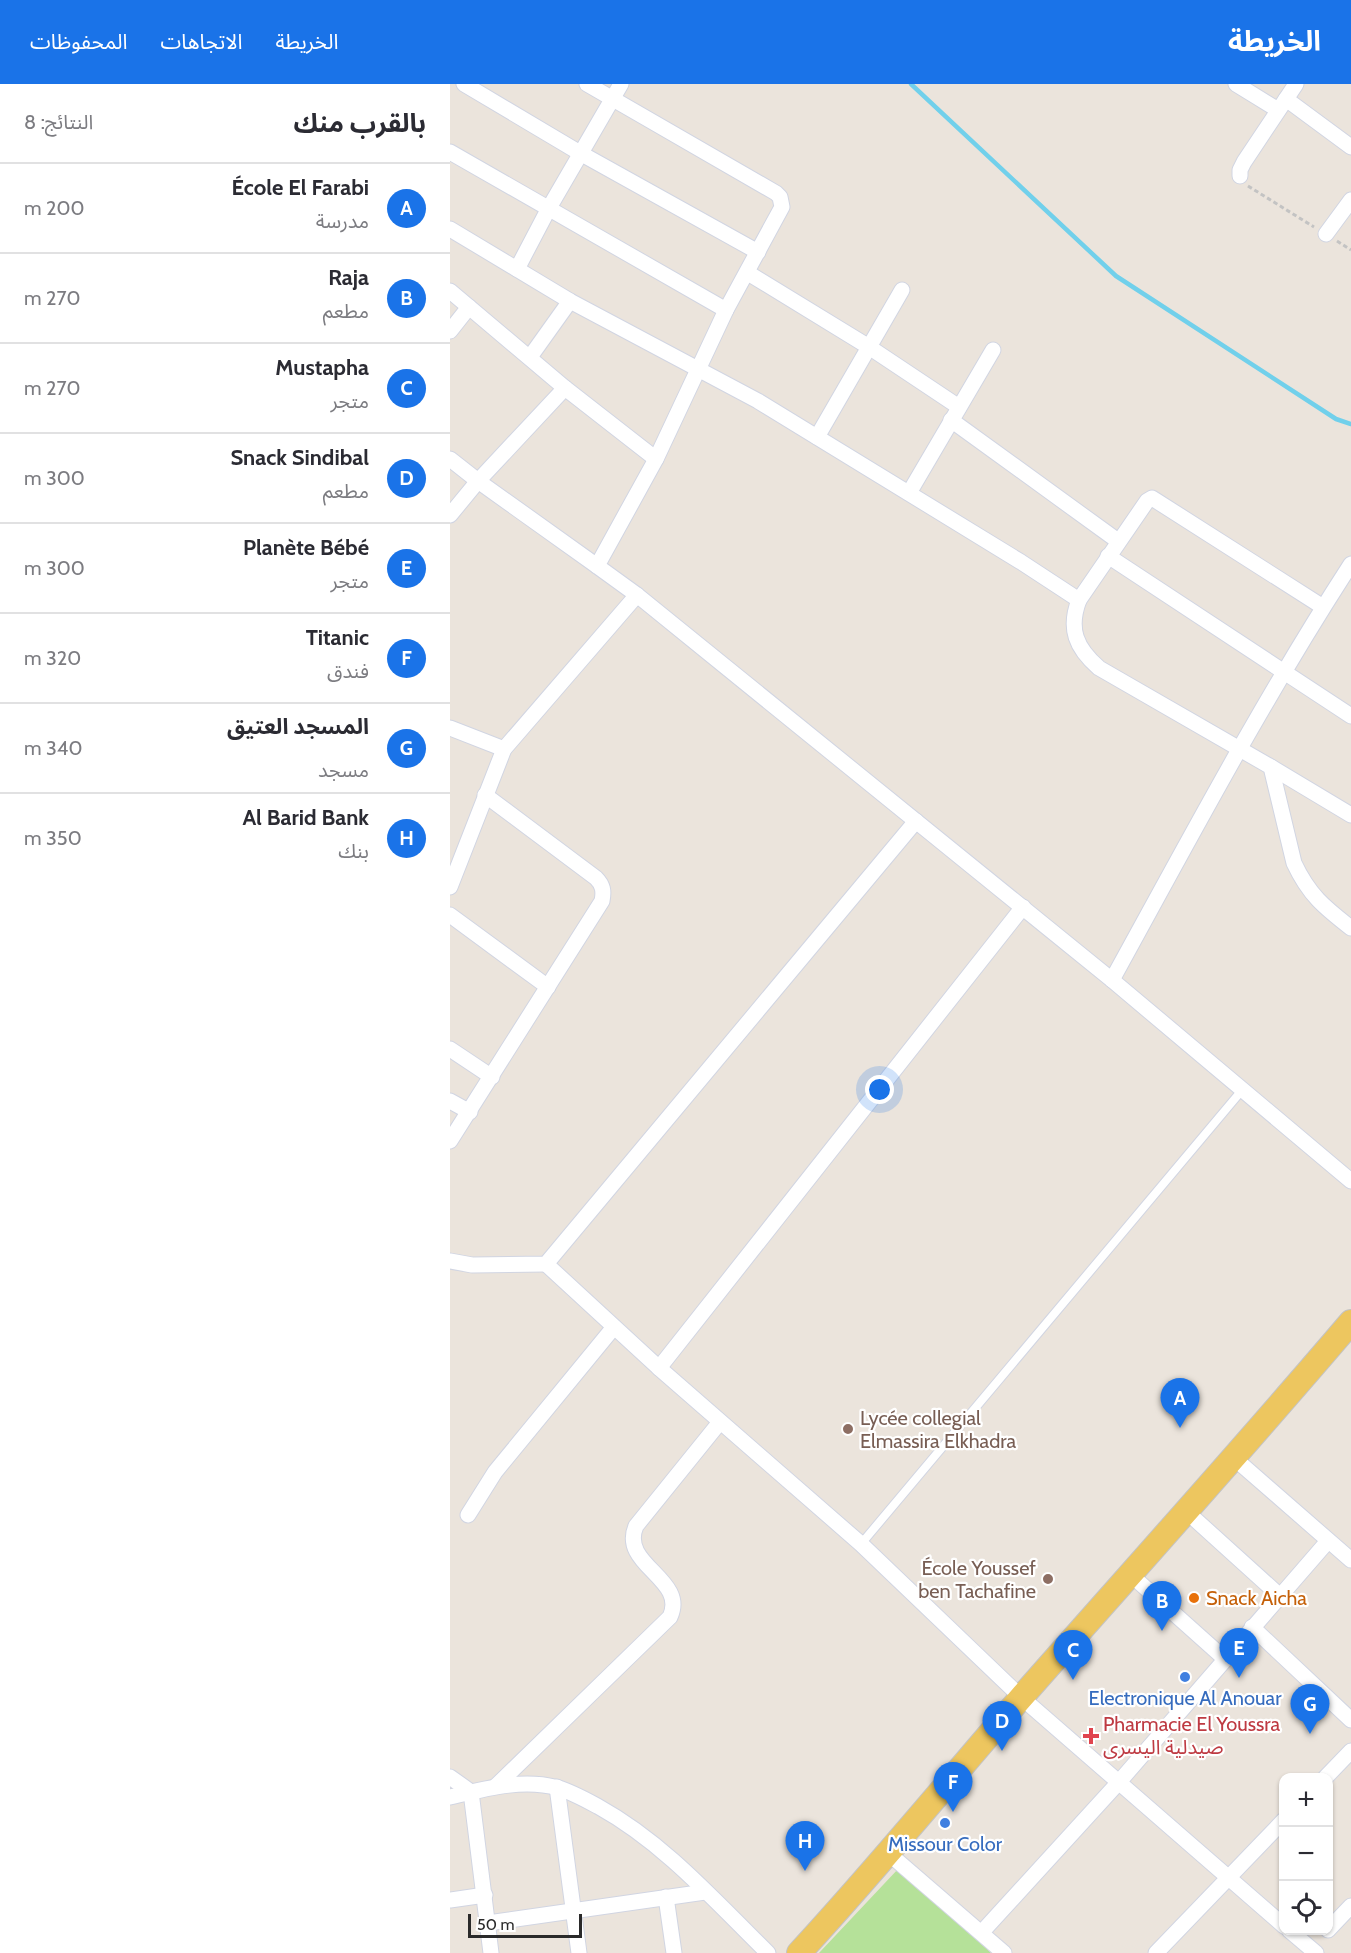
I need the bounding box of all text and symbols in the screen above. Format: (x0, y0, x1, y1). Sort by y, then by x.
text: الخريطة (1228, 24, 1321, 58)
text: المحفوظات (30, 29, 127, 54)
text: الاتجاهات (160, 29, 242, 54)
text: الخريطة (275, 29, 338, 54)
text: بالقرب منك (293, 107, 426, 139)
text: النتائج: 8 (24, 110, 93, 134)
text: École El Farabi (232, 174, 369, 201)
text: 200 m (24, 196, 84, 220)
text: A (400, 196, 413, 220)
text: مدرسة (316, 209, 369, 233)
text: Raja (328, 264, 369, 291)
text: 270 m (24, 286, 80, 310)
text: B (400, 286, 413, 310)
text: مطعم (323, 299, 369, 323)
text: Mustapha (275, 354, 369, 381)
text: 270 m (24, 376, 80, 400)
text: C (400, 376, 413, 400)
text: متجر (330, 389, 369, 413)
text: Snack Sindibal (230, 444, 369, 471)
text: 300 m (24, 466, 85, 490)
text: D (399, 466, 414, 490)
text: مطعم (323, 479, 369, 503)
text: Planète Bébé (243, 534, 369, 561)
text: 300 m (24, 556, 85, 580)
text: E (401, 556, 412, 580)
text: متجر (330, 569, 369, 593)
text: Titanic (306, 624, 369, 651)
text: 320 m (24, 646, 81, 670)
text: F (401, 646, 412, 670)
text: فندق (327, 659, 369, 683)
text: المسجد العتيق (227, 713, 369, 740)
text: 340 m (24, 736, 82, 760)
text: G (400, 736, 413, 760)
text: مسجد (318, 758, 369, 782)
text: Al Barid Bank (242, 804, 369, 831)
text: 350 m (24, 826, 82, 850)
text: H (399, 826, 414, 850)
text: بنك (338, 839, 369, 863)
your location (865, 1075, 894, 1104)
pin: A (1160, 1378, 1200, 1428)
place label: Lycée collegial Elmassira Elkhadra (860, 1406, 1016, 1453)
marker: Lycée collegial Elmassira Elkhadra (841, 1422, 855, 1436)
place label: École Youssef ben Tachafine (918, 1556, 1036, 1603)
marker: École Youssef ben Tachafine (1041, 1572, 1055, 1586)
pin: B (1142, 1582, 1182, 1631)
place label: Snack Aicha (1206, 1586, 1307, 1610)
marker: Snack Aicha (1187, 1591, 1201, 1605)
pin: E (1220, 1628, 1258, 1678)
pin: C (1054, 1630, 1092, 1680)
marker: Electronique Al Anouar (1178, 1670, 1192, 1684)
pin: G (1290, 1684, 1330, 1734)
place label: Electronique Al Anouar (1089, 1686, 1282, 1710)
pin: D (982, 1702, 1022, 1751)
place label: Pharmacie El Youssra صيدلية اليسرى (1103, 1712, 1280, 1759)
marker: Pharmacie El Youssra صيدلية اليسرى (1084, 1729, 1098, 1743)
pin: F (934, 1762, 972, 1812)
map controls (1279, 1773, 1333, 1935)
button: + (1279, 1773, 1333, 1827)
marker: Missour Color (938, 1816, 952, 1830)
pin: H (786, 1822, 824, 1871)
button: − (1279, 1827, 1333, 1881)
place label: Missour Color (888, 1832, 1003, 1856)
button: locate (1279, 1881, 1333, 1935)
scale bar (468, 1911, 582, 1938)
text: 50 m (477, 1915, 514, 1934)

